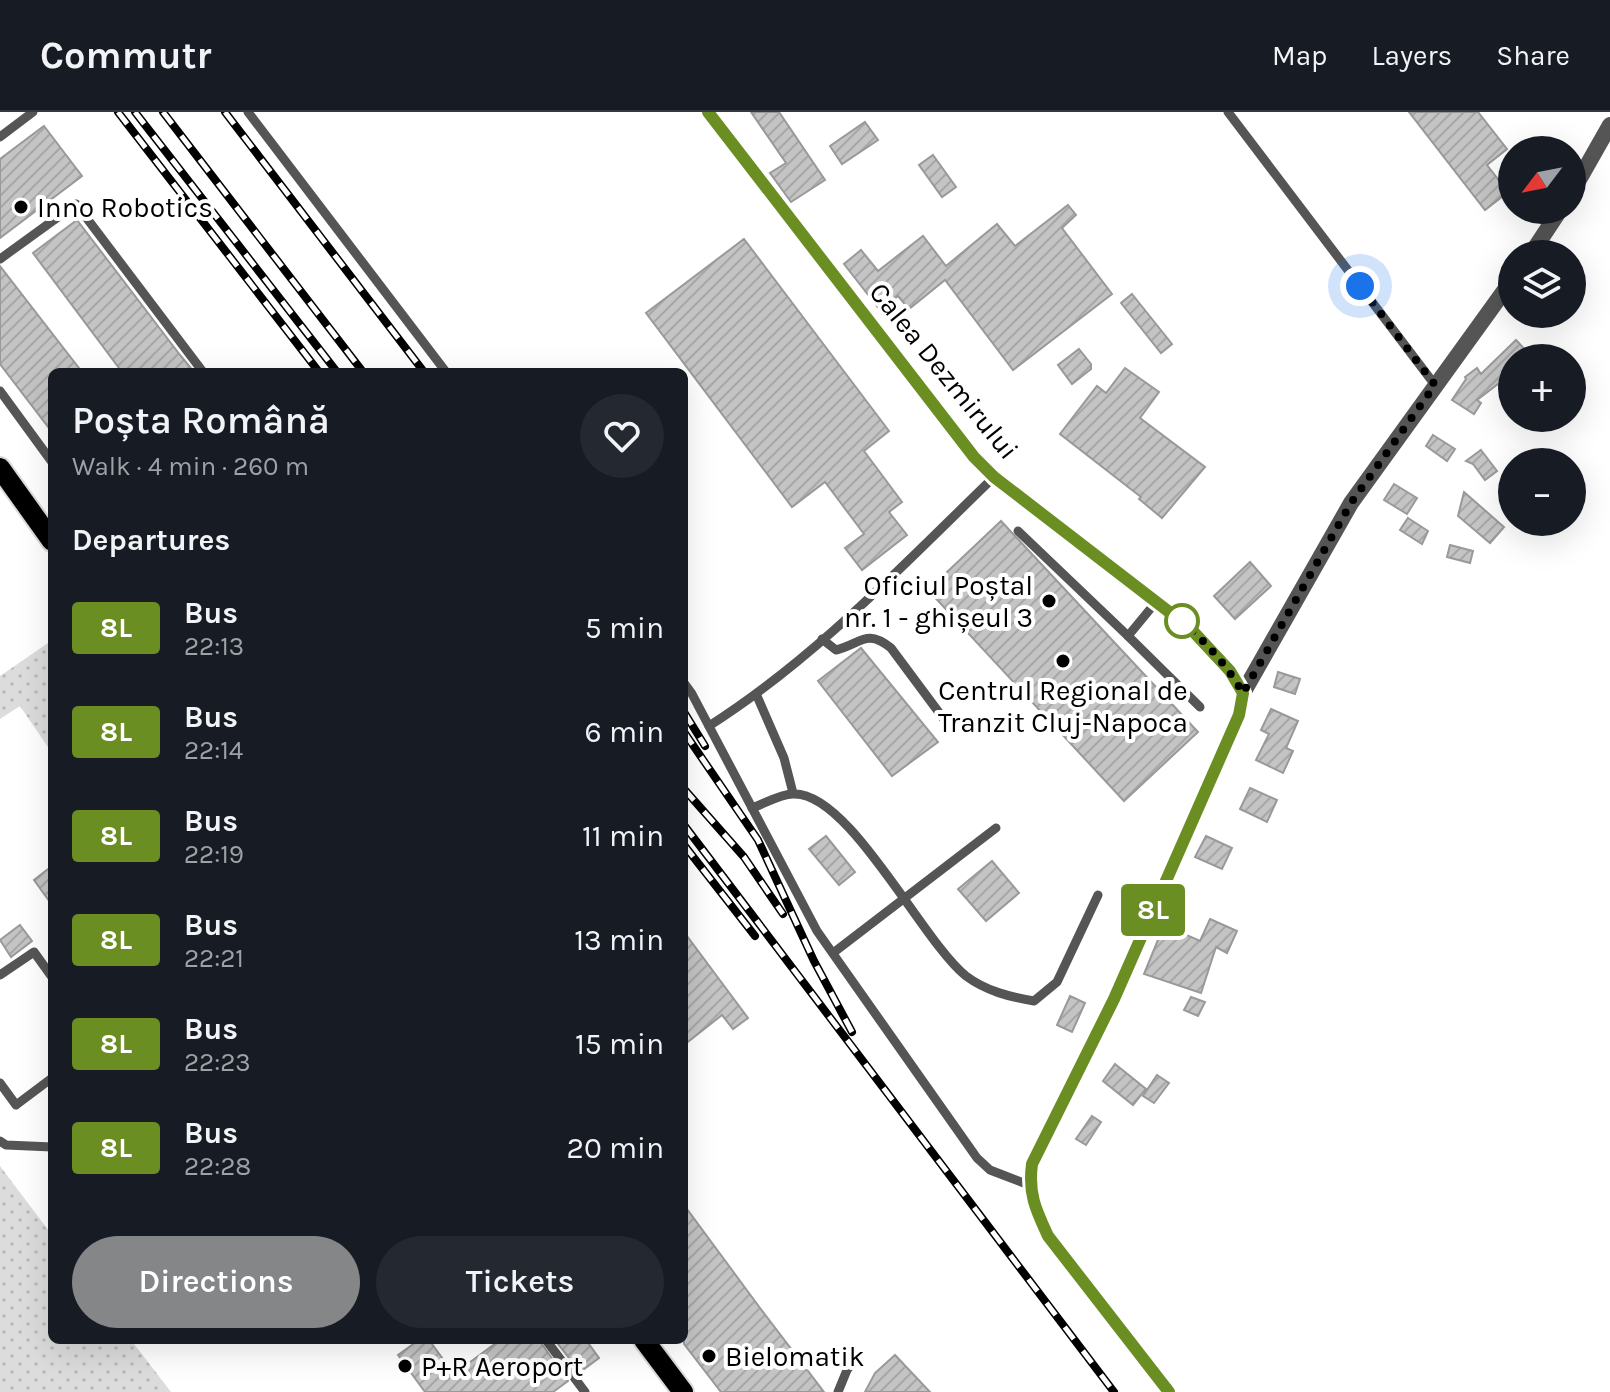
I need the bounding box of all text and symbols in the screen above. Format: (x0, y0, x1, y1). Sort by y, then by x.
text: Commutr (40, 33, 211, 78)
text: Map (1272, 39, 1327, 72)
text: Layers (1371, 39, 1452, 72)
text: Share (1496, 39, 1570, 72)
north arrow (1498, 136, 1586, 224)
map controls (1498, 136, 1586, 536)
place label: Inno Robotics (37, 191, 213, 224)
marker: Inno Robotics (12, 198, 30, 216)
button: layers (1498, 240, 1586, 328)
your location (1340, 266, 1380, 306)
street label: Calea Dezmirului (863, 276, 1025, 466)
button: + (1498, 344, 1586, 432)
button: heart (580, 394, 664, 478)
text: Poșta Română (72, 398, 330, 443)
button: − (1498, 448, 1586, 536)
text: Walk · 4 min · 260 m (72, 451, 309, 482)
text: Departures (72, 522, 230, 558)
place label: Oficiul Poștal nr. 1 - ghișeul 3 (844, 569, 1033, 634)
marker: Oficiul Poștal nr. 1 - ghișeul 3 (1040, 592, 1058, 610)
text: Bus (184, 595, 238, 631)
unlabelled marker (1165, 604, 1199, 638)
text: 5 min (585, 610, 664, 646)
text: 8L (100, 611, 132, 644)
text: 22:13 (184, 631, 244, 662)
marker: Centrul Regional de Tranzit Cluj-Napoca (1054, 652, 1072, 670)
place label: Centrul Regional de Tranzit Cluj-Napoca (938, 674, 1188, 739)
text: Bus (184, 699, 238, 735)
text: 6 min (585, 714, 664, 750)
text: 8L (100, 715, 132, 748)
text: 22:14 (184, 735, 243, 766)
text: Bus (184, 803, 238, 839)
text: 11 min (582, 818, 664, 854)
text: 8L (100, 819, 132, 852)
text: 22:19 (184, 839, 244, 870)
line badge: 8L (1117, 884, 1189, 936)
text: 8L (1137, 893, 1169, 926)
text: Bus (184, 907, 238, 943)
text: 13 min (574, 922, 664, 958)
text: 8L (100, 923, 132, 956)
text: 22:21 (184, 943, 244, 974)
text: Bus (184, 1011, 238, 1047)
text: 15 min (575, 1026, 664, 1062)
text: 8L (100, 1027, 132, 1060)
text: 22:23 (184, 1047, 251, 1078)
text: Bus (184, 1115, 238, 1151)
text: 20 min (567, 1130, 664, 1166)
text: 8L (100, 1131, 132, 1164)
text: 22:28 (184, 1151, 251, 1182)
button: Directions (72, 1236, 360, 1328)
button: Tickets (376, 1236, 664, 1328)
place label: Bielomatik (725, 1340, 865, 1373)
marker: Bielomatik (700, 1347, 718, 1365)
place label: P+R Aeroport (421, 1350, 583, 1383)
marker: P+R Aeroport (396, 1357, 414, 1375)

